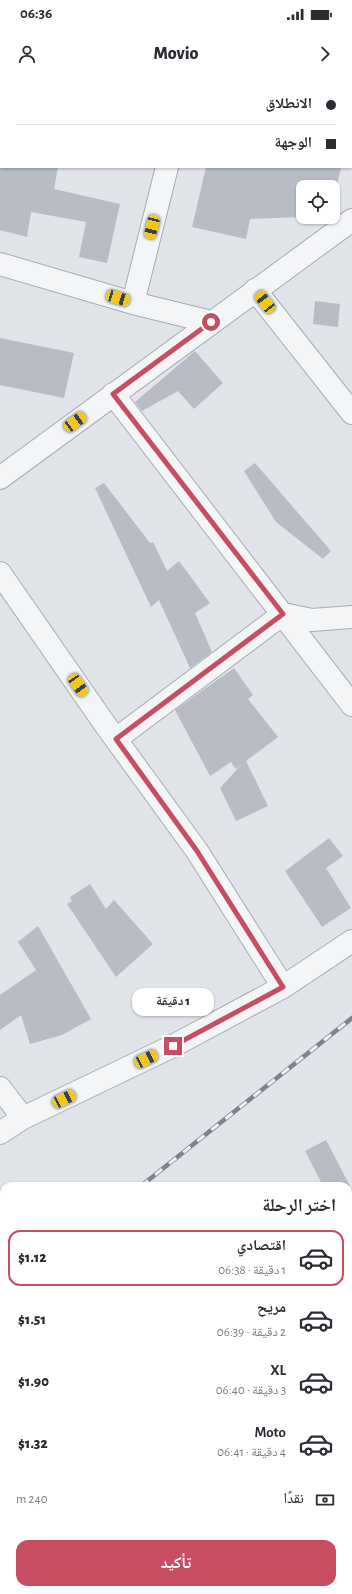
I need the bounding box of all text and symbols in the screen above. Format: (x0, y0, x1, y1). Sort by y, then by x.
text: 06:36 (20, 6, 52, 21)
icon: person (16, 43, 38, 65)
icon: forward (314, 43, 336, 65)
text: Movio (154, 45, 198, 63)
text: الانطلاق (266, 96, 312, 111)
text: الوجهة (274, 135, 312, 150)
map controls (296, 180, 340, 224)
button: locate (296, 180, 340, 224)
car (143, 214, 161, 240)
car (105, 289, 131, 307)
car (253, 289, 277, 315)
route start (202, 313, 220, 331)
car (62, 410, 88, 434)
car (66, 672, 90, 698)
callout: 1 دقيقة (132, 988, 214, 1016)
text: 1 دقيقة (156, 995, 190, 1008)
route end (164, 1037, 182, 1055)
car (133, 1048, 159, 1070)
car (51, 1088, 77, 1110)
text: اختر الرحلة (262, 1197, 336, 1215)
text: اقتصادي (237, 1238, 286, 1253)
icon: car (298, 1240, 334, 1276)
text: $1.12 (18, 1250, 47, 1265)
text: 1 دقيقة · 06:38 (218, 1264, 286, 1277)
text: مريح (257, 1300, 286, 1315)
icon: car (298, 1302, 334, 1338)
text: $1.51 (18, 1312, 46, 1327)
text: 2 دقيقة · 06:39 (217, 1326, 286, 1339)
text: XL (270, 1363, 286, 1378)
icon: car (298, 1364, 334, 1400)
text: $1.90 (18, 1374, 49, 1389)
text: 3 دقيقة · 06:40 (216, 1384, 286, 1397)
text: Moto (254, 1425, 286, 1440)
icon: car (298, 1426, 334, 1462)
text: $1.32 (18, 1436, 48, 1451)
text: 4 دقيقة · 06:41 (217, 1446, 286, 1459)
icon: cash (314, 1489, 336, 1511)
text: نقدًا (283, 1491, 304, 1506)
text: 240 m (16, 1493, 48, 1506)
button: تأكيد (16, 1540, 336, 1586)

